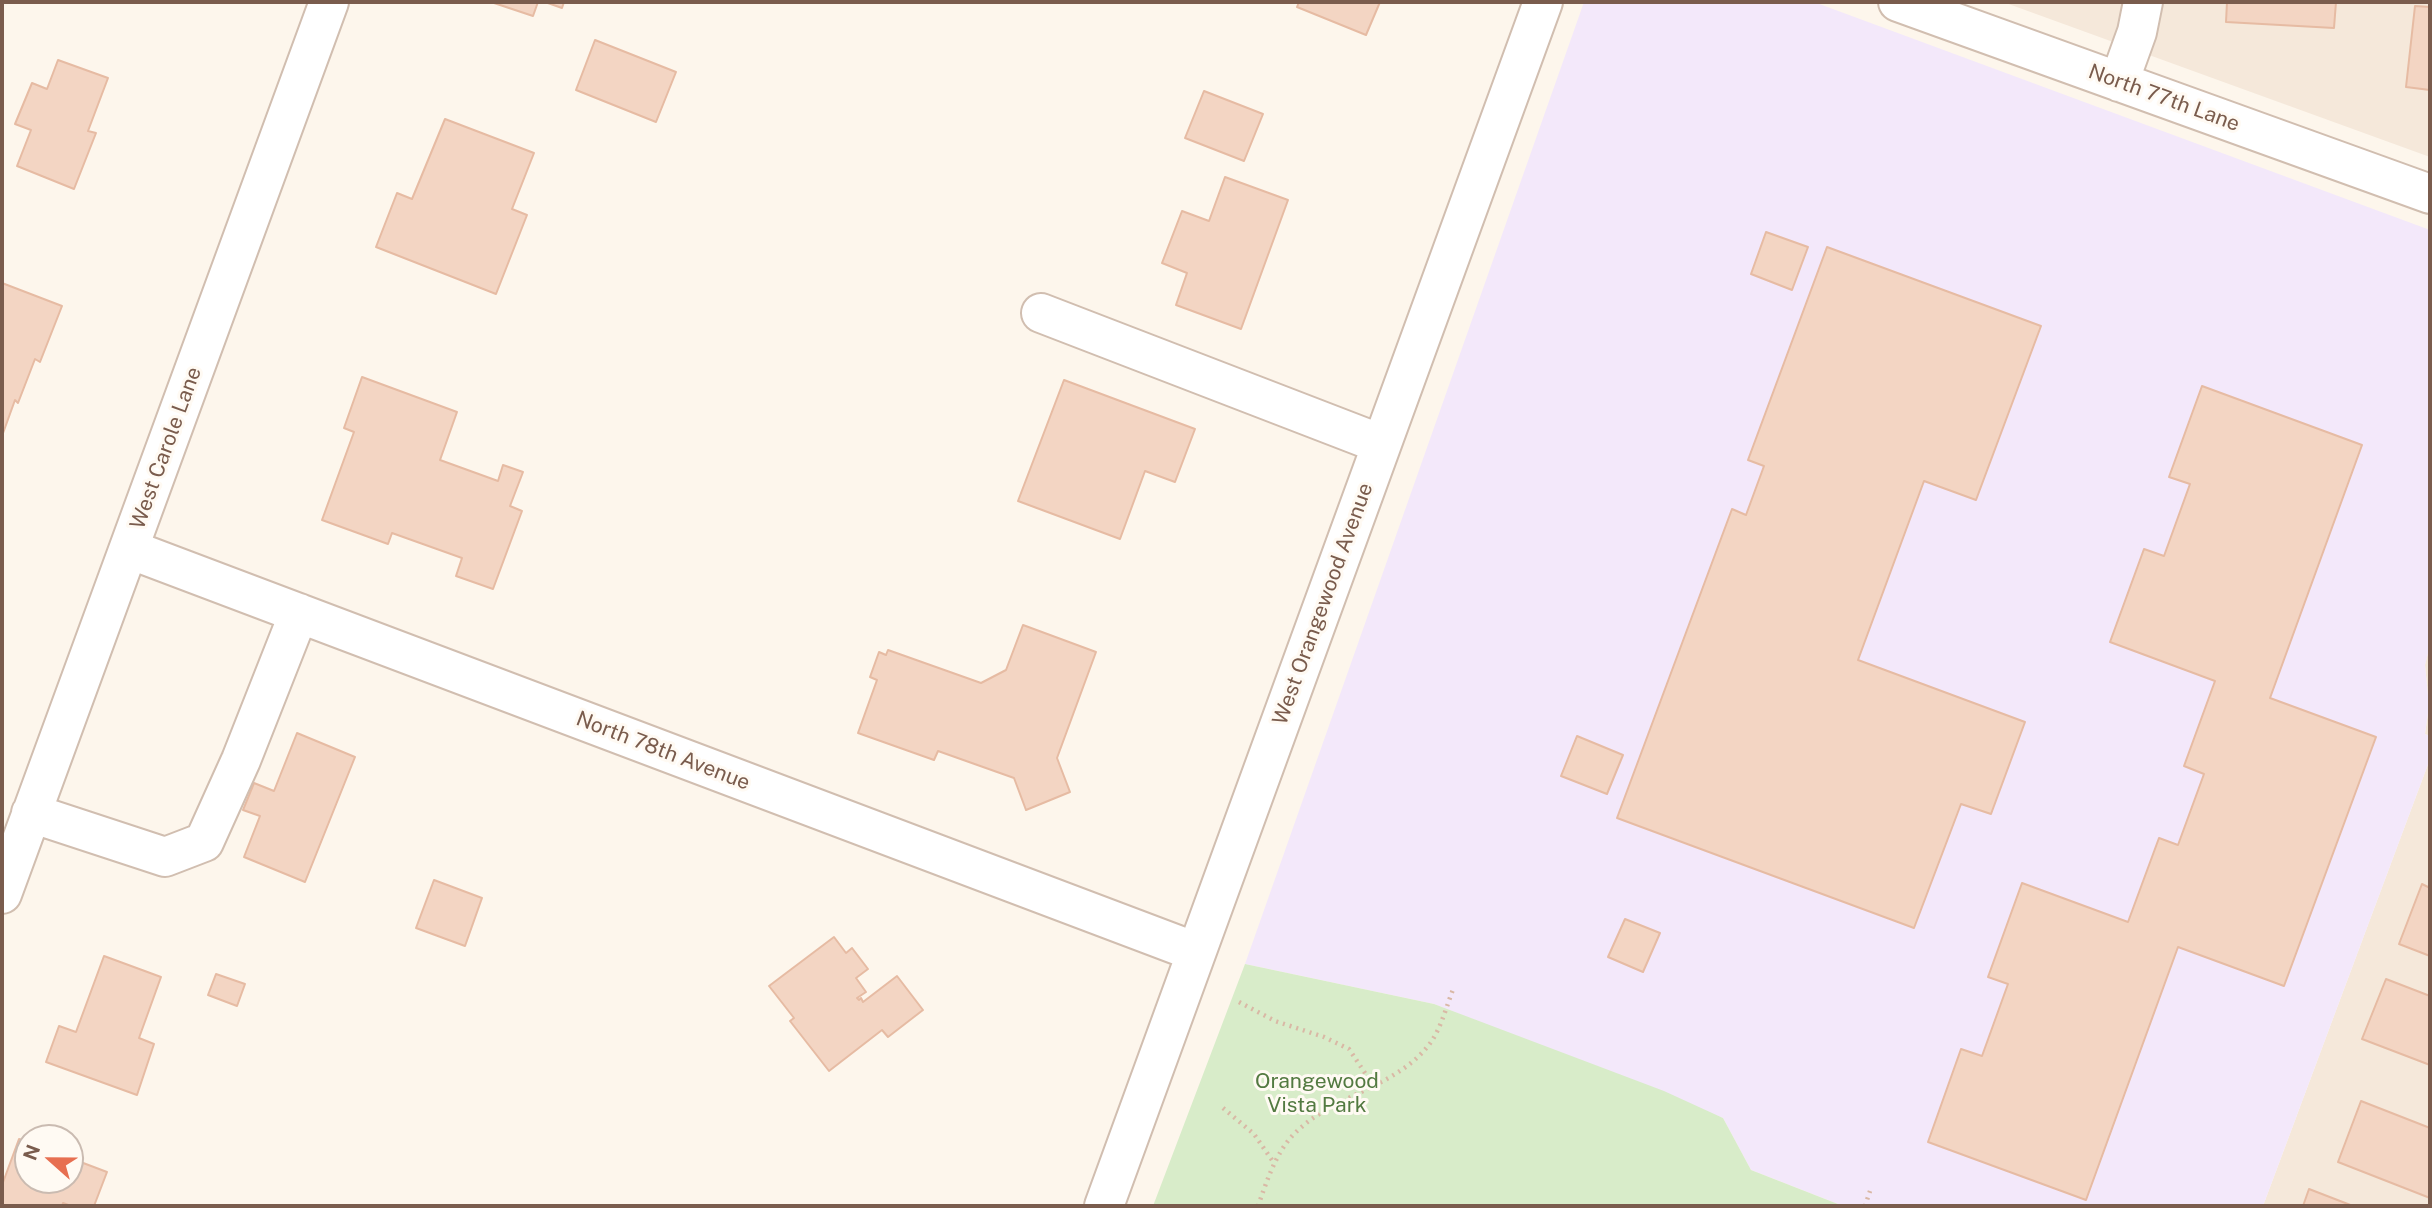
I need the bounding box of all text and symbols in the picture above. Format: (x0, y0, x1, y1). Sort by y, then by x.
street label: North 77th Lane (2085, 59, 2243, 137)
street label: West Carole Lane (125, 364, 207, 532)
street label: West Orangewood Avenue (1267, 480, 1379, 728)
street label: North 78th Avenue (573, 706, 753, 796)
park label: Orangewood Vista Park (1255, 1069, 1379, 1119)
north arrow (14, 1124, 84, 1194)
text: N (18, 1141, 44, 1163)

